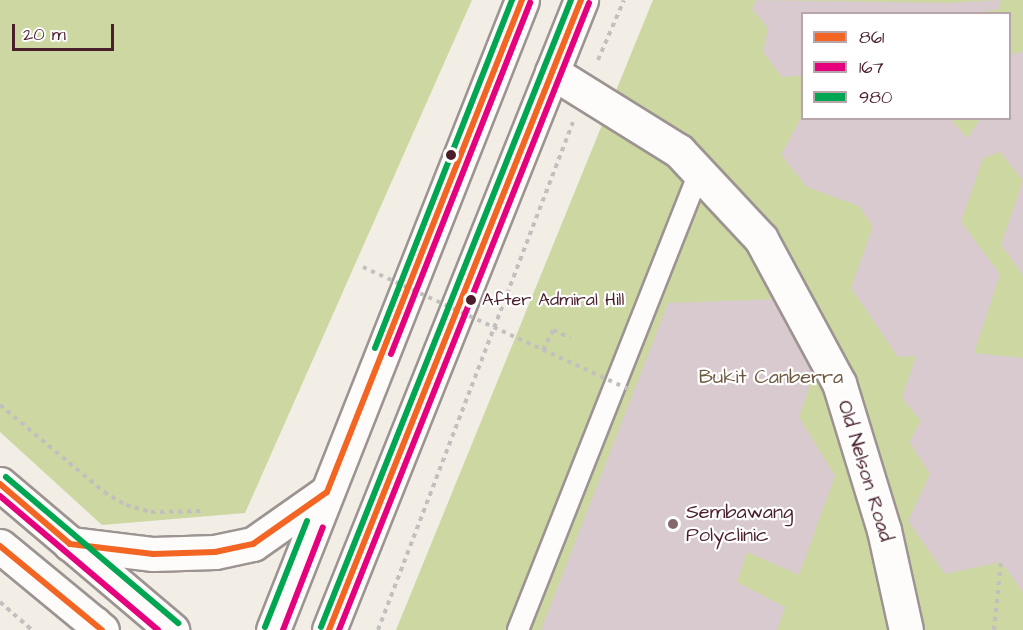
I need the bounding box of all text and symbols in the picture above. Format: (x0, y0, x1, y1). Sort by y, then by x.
scale bar (15, 12, 117, 50)
legend (801, 12, 1011, 120)
text: 20 m (23, 22, 66, 47)
text: 861 (859, 25, 884, 50)
text: 167 (859, 55, 884, 80)
text: 980 (859, 85, 892, 110)
unlabelled marker (445, 149, 457, 161)
place label: After Admiral Hill (482, 289, 624, 311)
marker: After Admiral Hill (465, 294, 477, 306)
park label: Bukit Canberra (699, 365, 843, 389)
street label: Old Nelson Road (832, 397, 898, 545)
place label: Sembawang Polyclinic (686, 500, 793, 547)
marker: Sembawang Polyclinic (664, 515, 682, 533)

